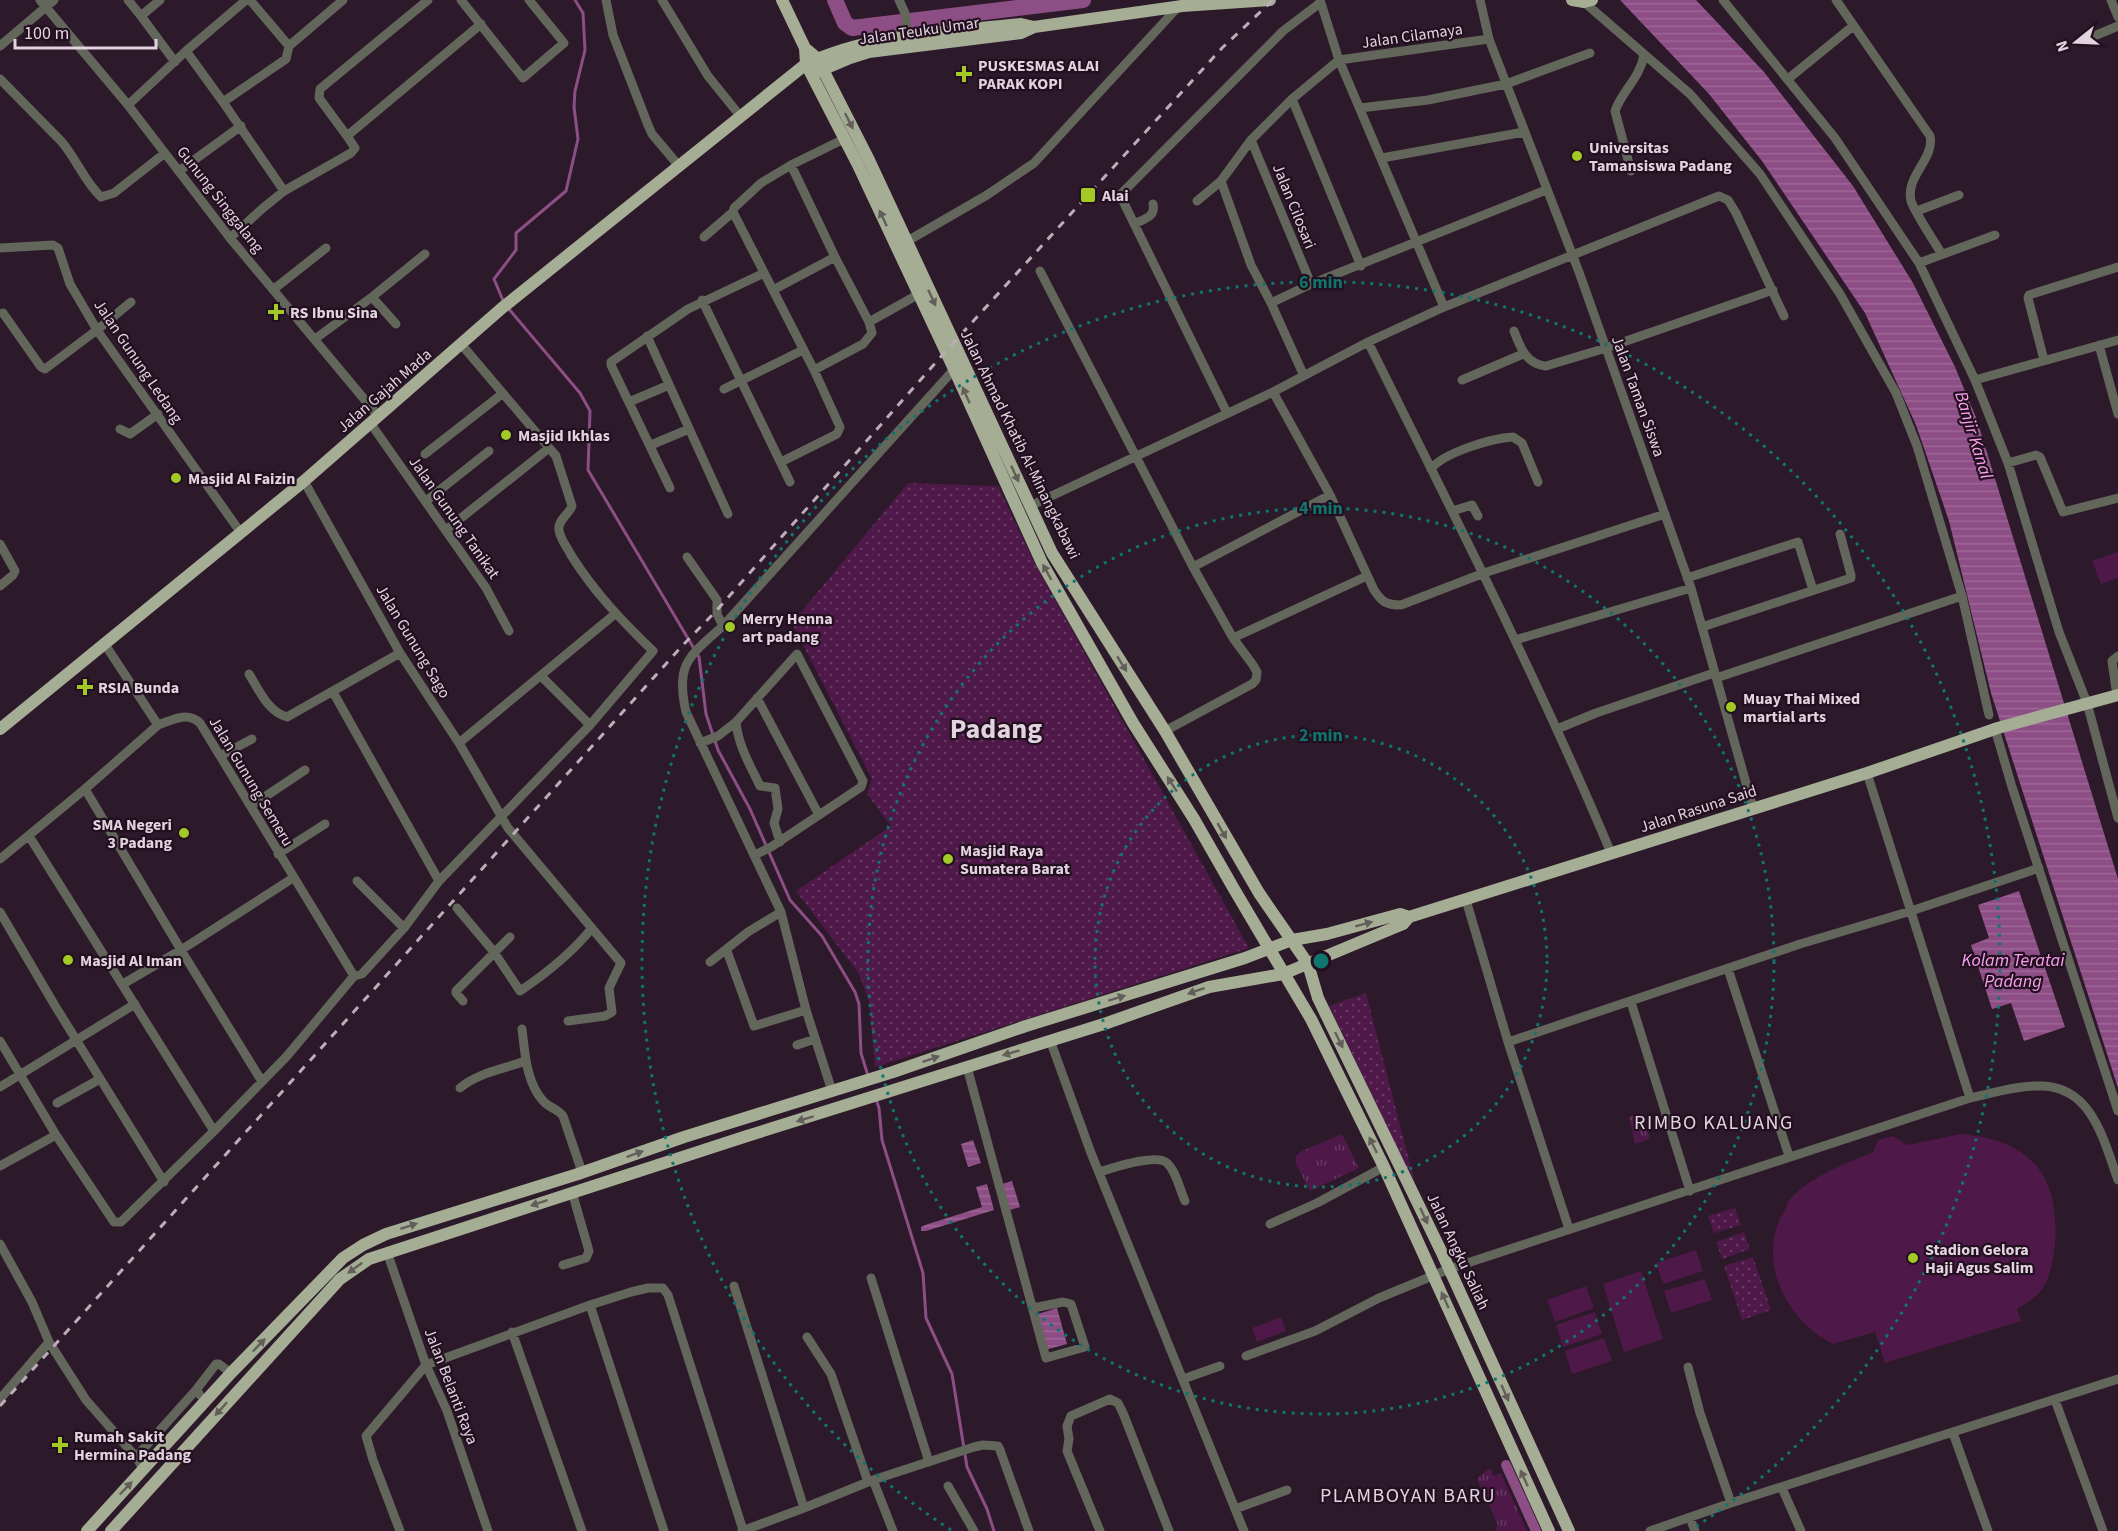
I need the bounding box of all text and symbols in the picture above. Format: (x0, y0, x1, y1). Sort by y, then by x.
scale bar (15, 12, 156, 50)
street label: Jalan Teuku Umar (858, 12, 981, 50)
north arrow (2046, 12, 2106, 72)
street label: Jalan Cilamaya (1360, 18, 1464, 54)
text: 100 m (24, 21, 69, 46)
text: N (2051, 38, 2075, 55)
place label: PUSKESMAS ALAI PARAK KOPI (978, 55, 1099, 95)
marker: PUSKESMAS ALAI PARAK KOPI (955, 65, 973, 83)
one-way arrow (844, 113, 854, 130)
place label: Universitas Tamansiswa Padang (1589, 137, 1732, 177)
street label: Gunung Singgalang (171, 142, 269, 258)
marker: Universitas Tamansiswa Padang (1570, 149, 1584, 163)
street label: Jalan Cilosari (1267, 161, 1321, 252)
place label: Alai (1101, 185, 1129, 207)
marker: Alai (1079, 186, 1097, 204)
one-way arrow (878, 210, 887, 227)
text: 6 min (1299, 270, 1343, 295)
one-way arrow (928, 289, 937, 306)
street label: Jalan Gunung Ledang (88, 295, 188, 428)
place label: RS Ibnu Sina (290, 302, 378, 324)
marker: RS Ibnu Sina (267, 303, 285, 321)
street label: Jalan Ahmad Khatib Al-Minangkabawi (955, 326, 1085, 563)
street label: Jalan Taman Siswa (1606, 333, 1670, 460)
street label: Jalan Gajah Mada (333, 344, 437, 438)
one-way arrow (961, 385, 971, 403)
water label: Banjir Kanal (1948, 388, 1999, 483)
place label: Masjid Ikhlas (518, 425, 610, 447)
marker: Masjid Ikhlas (499, 428, 513, 442)
street label: Jalan Gunung Tanikat (404, 452, 505, 584)
one-way arrow (1011, 466, 1020, 483)
place label: Masjid Al Faizin (188, 468, 295, 490)
marker: Masjid Al Faizin (169, 471, 183, 485)
text: 4 min (1299, 496, 1343, 521)
one-way arrow (1042, 563, 1052, 580)
street label: Jalan Gunung Sago (370, 581, 456, 702)
place label: Merry Henna art padang (742, 608, 833, 648)
marker: Merry Henna art padang (723, 620, 737, 634)
one-way arrow (1116, 656, 1127, 672)
place label: RSIA Bunda (98, 677, 179, 699)
marker: RSIA Bunda (76, 678, 94, 696)
place label: Muay Thai Mixed martial arts (1743, 688, 1860, 728)
marker: Muay Thai Mixed martial arts (1724, 700, 1738, 714)
district label: Padang (950, 709, 1042, 749)
street label: Jalan Gunung Semeru (204, 712, 299, 851)
text: 2 min (1299, 723, 1343, 748)
one-way arrow (1167, 776, 1178, 793)
street label: Jalan Rasuna Said (1637, 780, 1760, 838)
place label: SMA Negeri 3 Padang (92, 814, 172, 854)
one-way arrow (1217, 823, 1228, 839)
marker: SMA Negeri 3 Padang (177, 826, 191, 840)
place label: Masjid Raya Sumatera Barat (960, 840, 1070, 880)
marker: Masjid Raya Sumatera Barat (941, 852, 955, 866)
one-way arrow (1355, 919, 1373, 928)
water label: Kolam Teratai Padang (1962, 948, 2065, 994)
place label: Masjid Al Iman (80, 950, 182, 972)
centre of rings (1311, 951, 1331, 971)
marker: Masjid Al Iman (61, 953, 75, 967)
one-way arrow (1187, 987, 1205, 997)
one-way arrow (1108, 993, 1126, 1002)
one-way arrow (1335, 1032, 1344, 1049)
one-way arrow (1002, 1049, 1020, 1058)
one-way arrow (923, 1054, 941, 1063)
district label: RIMBO KALUANG (1634, 1109, 1794, 1137)
one-way arrow (796, 1115, 814, 1124)
one-way arrow (1369, 1136, 1379, 1154)
one-way arrow (626, 1148, 644, 1158)
street label: Jalan Angku Saliah (1421, 1190, 1495, 1313)
one-way arrow (530, 1199, 548, 1208)
one-way arrow (1420, 1207, 1429, 1224)
one-way arrow (400, 1221, 418, 1231)
place label: Stadion Gelora Haji Agus Salim (1925, 1239, 2033, 1279)
marker: Stadion Gelora Haji Agus Salim (1906, 1251, 1920, 1265)
one-way arrow (348, 1262, 364, 1274)
one-way arrow (1440, 1290, 1450, 1308)
street label: Jalan Belanti Raya (419, 1325, 483, 1448)
one-way arrow (251, 1338, 265, 1352)
one-way arrow (1501, 1385, 1510, 1402)
one-way arrow (215, 1401, 228, 1416)
place label: Rumah Sakit Hermina Padang (74, 1426, 192, 1466)
marker: Rumah Sakit Hermina Padang (51, 1436, 69, 1454)
one-way arrow (1520, 1469, 1529, 1486)
one-way arrow (119, 1480, 133, 1495)
district label: PLAMBOYAN BARU (1320, 1482, 1496, 1510)

